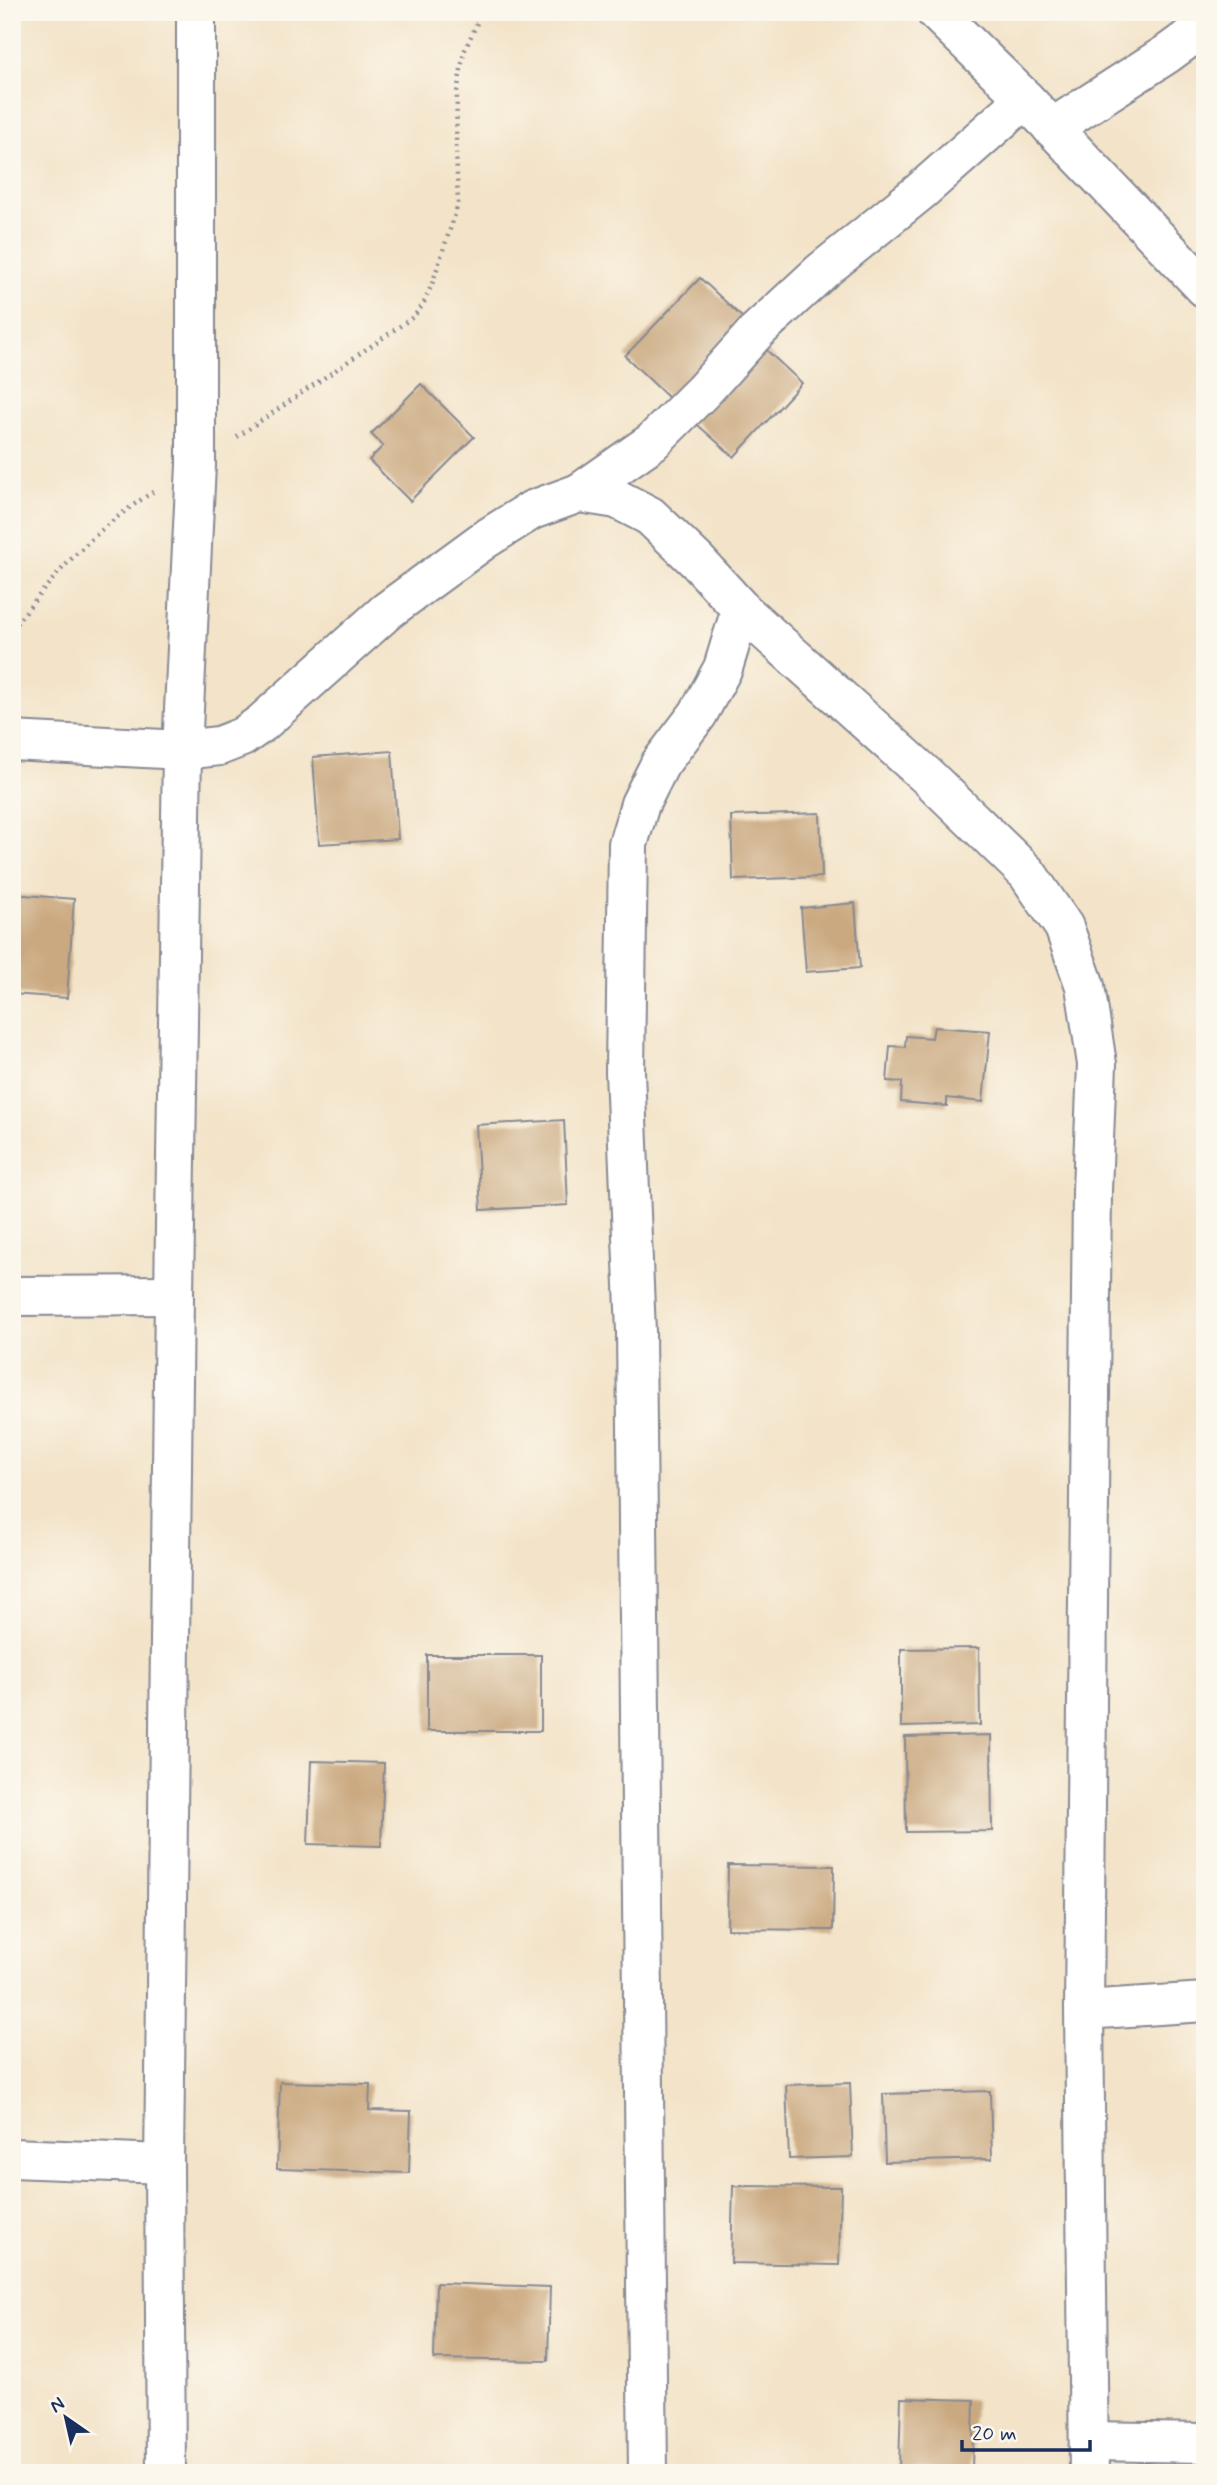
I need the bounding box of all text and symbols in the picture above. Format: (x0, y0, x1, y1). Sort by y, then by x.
north arrow (32, 2384, 102, 2454)
text: N (45, 2391, 70, 2419)
scale bar (962, 2408, 1089, 2452)
text: 20 m (972, 2420, 1017, 2448)

